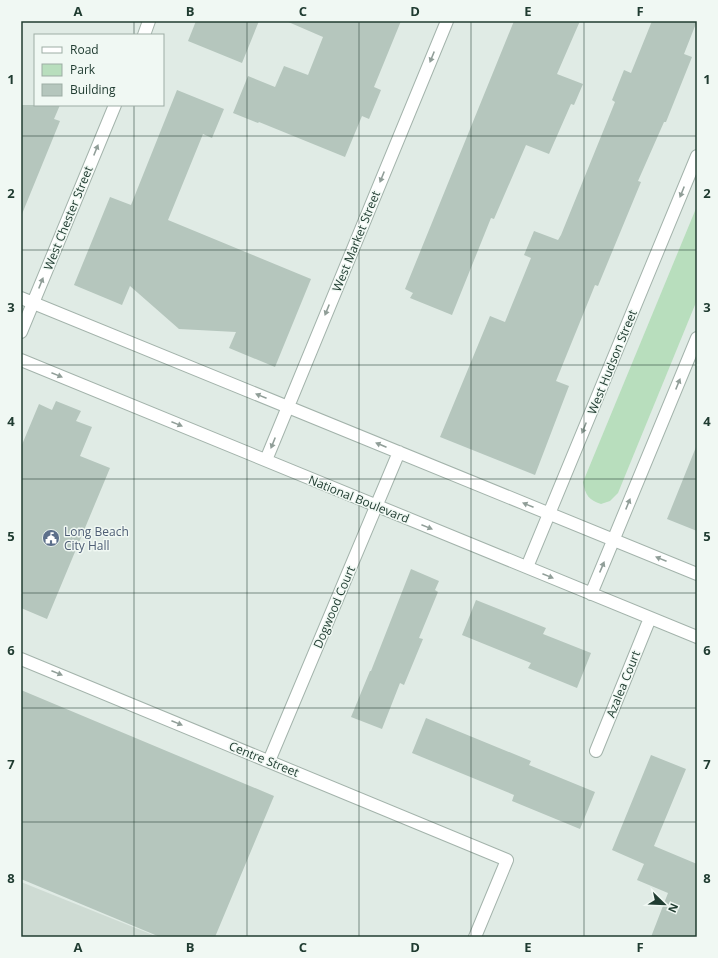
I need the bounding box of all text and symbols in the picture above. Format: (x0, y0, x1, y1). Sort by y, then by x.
text: A (74, 2, 83, 20)
text: B (186, 2, 195, 20)
text: C (299, 2, 307, 20)
text: D (410, 2, 420, 20)
text: E (524, 2, 532, 20)
text: F (636, 2, 644, 20)
legend (34, 34, 164, 106)
text: Road (70, 41, 99, 58)
one-way arrow (429, 52, 435, 63)
text: Park (70, 61, 96, 78)
text: 1 (7, 70, 15, 88)
text: 1 (703, 70, 711, 88)
text: Building (70, 81, 116, 98)
one-way arrow (93, 144, 99, 155)
street label: West Chester Street (39, 163, 97, 273)
one-way arrow (379, 172, 385, 184)
text: 2 (7, 184, 15, 202)
text: 2 (703, 184, 711, 202)
one-way arrow (679, 186, 685, 197)
street label: West Market Street (328, 188, 384, 294)
one-way arrow (38, 277, 44, 288)
text: 3 (7, 298, 15, 316)
text: 3 (703, 298, 711, 316)
one-way arrow (324, 305, 330, 317)
street label: West Hudson Street (583, 307, 641, 417)
one-way arrow (52, 372, 63, 378)
one-way arrow (675, 378, 681, 389)
one-way arrow (255, 393, 266, 399)
text: 4 (7, 412, 15, 430)
text: 4 (703, 412, 711, 430)
one-way arrow (172, 422, 184, 428)
one-way arrow (581, 423, 587, 434)
one-way arrow (269, 438, 275, 450)
one-way arrow (376, 442, 387, 448)
street label: National Boulevard (306, 471, 412, 527)
one-way arrow (626, 497, 632, 509)
one-way arrow (521, 501, 533, 507)
place label: Long Beach City Hall (64, 523, 129, 554)
one-way arrow (422, 524, 434, 530)
text: 5 (7, 527, 15, 545)
text: 5 (703, 527, 711, 545)
public building icon: Long Beach City Hall (41, 528, 61, 548)
one-way arrow (654, 556, 666, 562)
one-way arrow (600, 560, 606, 572)
street label: Dogwood Court (309, 563, 359, 651)
one-way arrow (542, 573, 554, 579)
text: 6 (7, 641, 15, 659)
text: 6 (703, 641, 711, 659)
street label: Azalea Court (602, 648, 644, 720)
one-way arrow (52, 671, 64, 677)
one-way arrow (172, 720, 184, 726)
street label: Centre Street (226, 737, 302, 781)
text: 7 (7, 755, 15, 773)
text: 7 (703, 755, 711, 773)
text: 8 (7, 869, 15, 887)
text: 8 (703, 869, 711, 887)
north arrow (644, 884, 684, 924)
text: N (665, 901, 682, 915)
text: A (74, 938, 83, 956)
text: B (186, 938, 195, 956)
text: C (299, 938, 307, 956)
text: D (410, 938, 420, 956)
text: E (524, 938, 532, 956)
text: F (636, 938, 644, 956)

